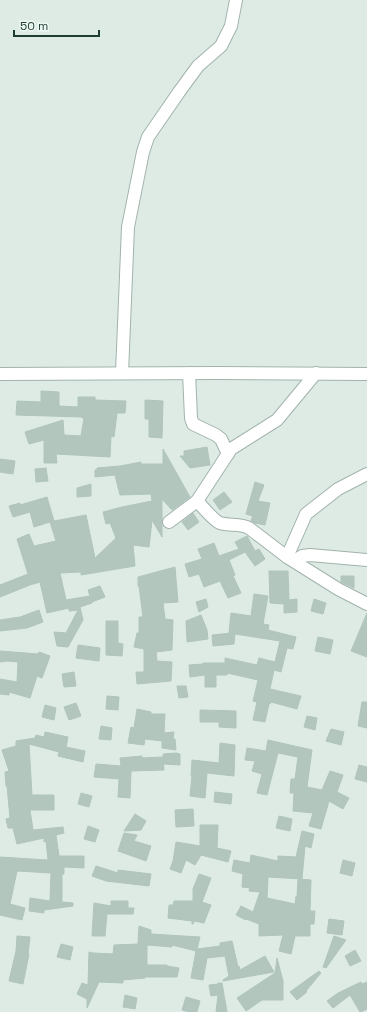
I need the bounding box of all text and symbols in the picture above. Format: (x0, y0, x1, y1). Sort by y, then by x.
scale bar (14, 12, 99, 38)
text: 50 m (20, 18, 48, 34)

